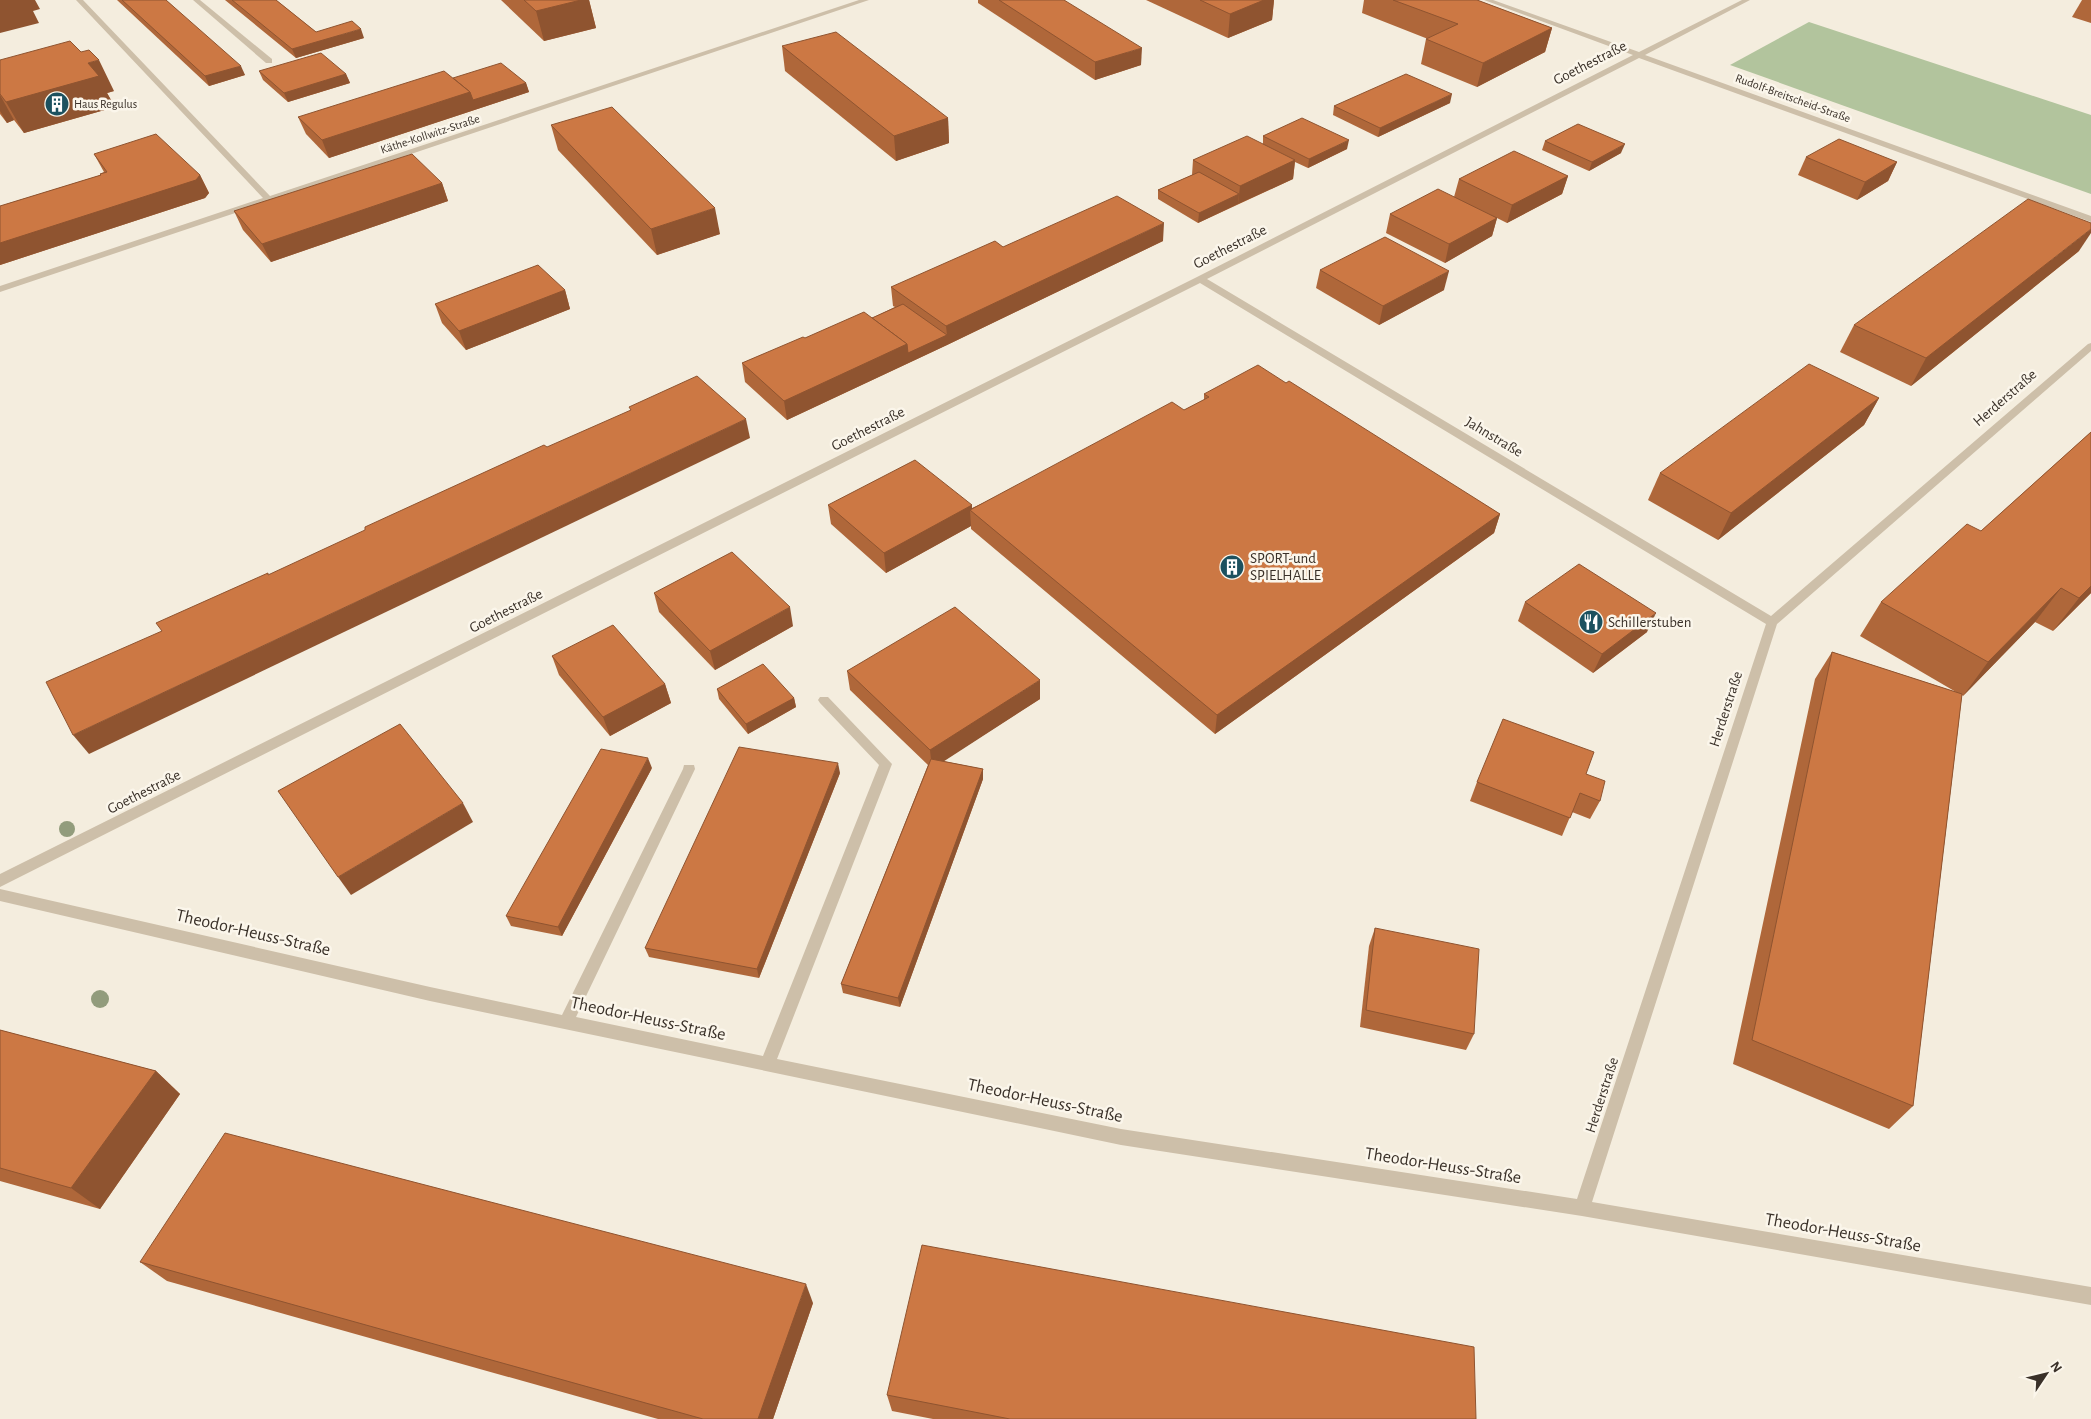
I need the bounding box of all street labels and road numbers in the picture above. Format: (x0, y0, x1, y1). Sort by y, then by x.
street label: Goethestraße (1551, 38, 1629, 88)
street label: Rudolf-Breitscheid-Straße (1734, 72, 1852, 124)
street label: Käthe-Kollwitz-Straße (379, 112, 481, 156)
street label: Goethestraße (1191, 222, 1269, 272)
street label: Herderstraße (1970, 367, 2040, 429)
street label: Goethestraße (829, 404, 907, 454)
street label: Jahnstraße (1463, 414, 1525, 460)
street label: Goethestraße (467, 586, 545, 636)
street label: Herderstraße (1707, 669, 1745, 749)
street label: Goethestraße (105, 767, 183, 817)
street label: Theodor-Heuss-Straße (174, 906, 332, 960)
street label: Theodor-Heuss-Straße (569, 994, 727, 1044)
street label: Herderstraße (1583, 1055, 1621, 1135)
street label: Theodor-Heuss-Straße (966, 1076, 1124, 1126)
street label: Theodor-Heuss-Straße (1364, 1145, 1522, 1187)
street label: Theodor-Heuss-Straße (1764, 1210, 1922, 1256)

